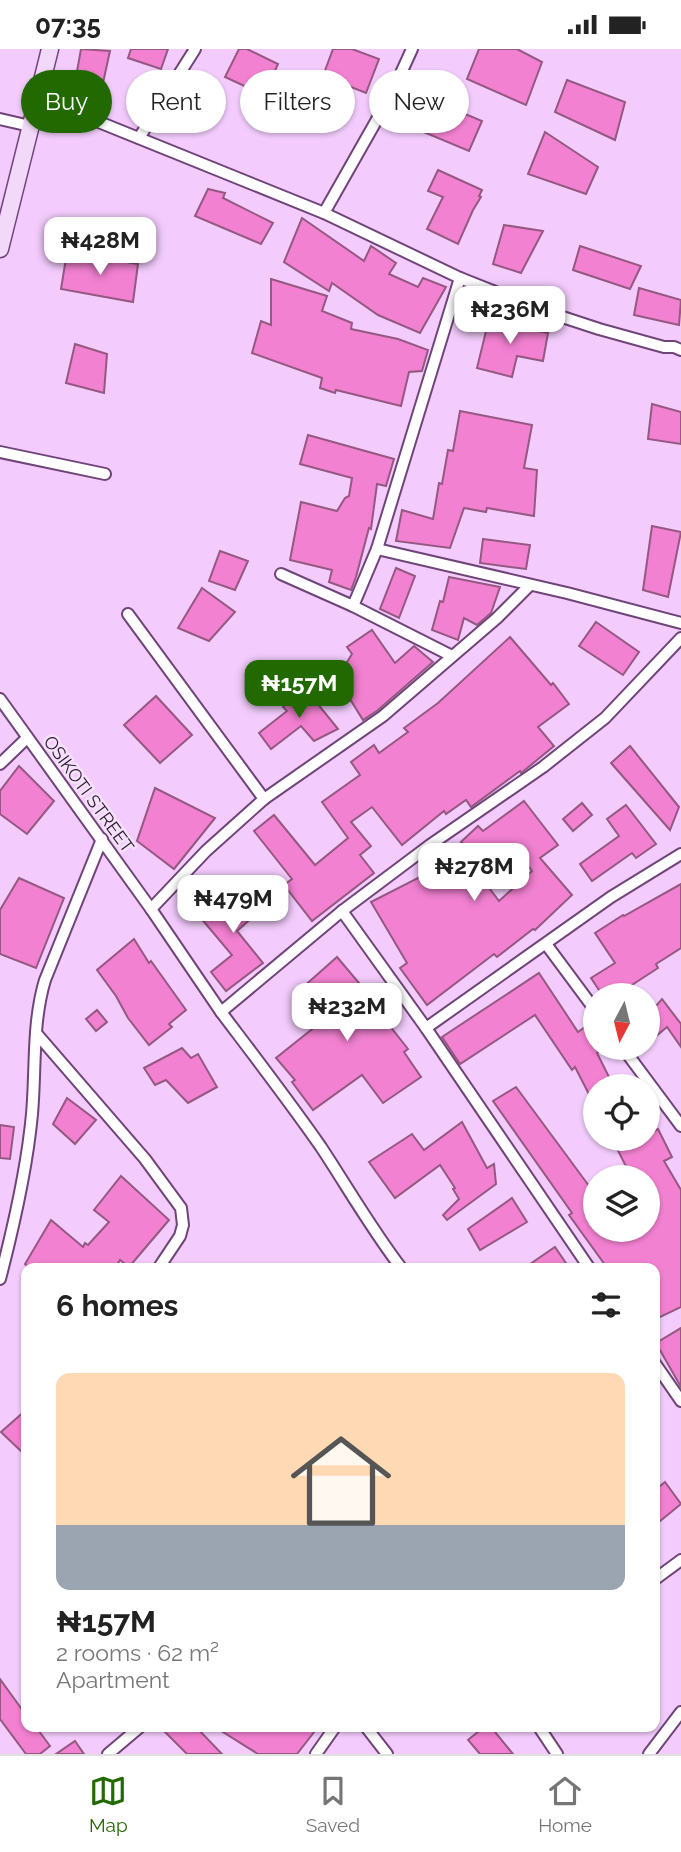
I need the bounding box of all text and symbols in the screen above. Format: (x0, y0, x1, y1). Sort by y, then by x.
text: 07:35 (35, 10, 101, 40)
chip: Buy (21, 70, 112, 133)
chip: Rent (126, 70, 226, 133)
chip: Filters (240, 70, 355, 133)
chip: New (369, 70, 469, 133)
pin: ₦428M (51, 217, 149, 277)
text: ₦428M (60, 226, 140, 253)
pin: ₦236M (461, 287, 559, 346)
text: ₦236M (470, 295, 550, 322)
pin: ₦157M (250, 661, 348, 720)
text: ₦157M (261, 669, 337, 696)
street label: OSIKOTI STREET (40, 731, 138, 857)
pin: ₦278M (425, 843, 523, 903)
text: ₦278M (434, 852, 514, 879)
pin: ₦479M (184, 875, 282, 935)
text: ₦479M (193, 884, 273, 911)
pin: ₦232M (298, 983, 396, 1043)
north arrow (583, 983, 660, 1061)
map controls (583, 983, 660, 1242)
text: ₦232M (308, 992, 386, 1019)
button: locate (583, 1074, 660, 1151)
button: layers (583, 1165, 660, 1242)
icon: filters (587, 1286, 625, 1324)
text: 6 homes (56, 1288, 178, 1323)
icon: home (278, 1418, 404, 1544)
text: ₦157M (56, 1604, 156, 1639)
text: 2 rooms · 62 m² (56, 1639, 219, 1666)
text: Apartment (56, 1666, 170, 1693)
tab: Map (89, 1772, 128, 1836)
tab: Saved (306, 1772, 360, 1836)
tab: Home (538, 1772, 592, 1836)

